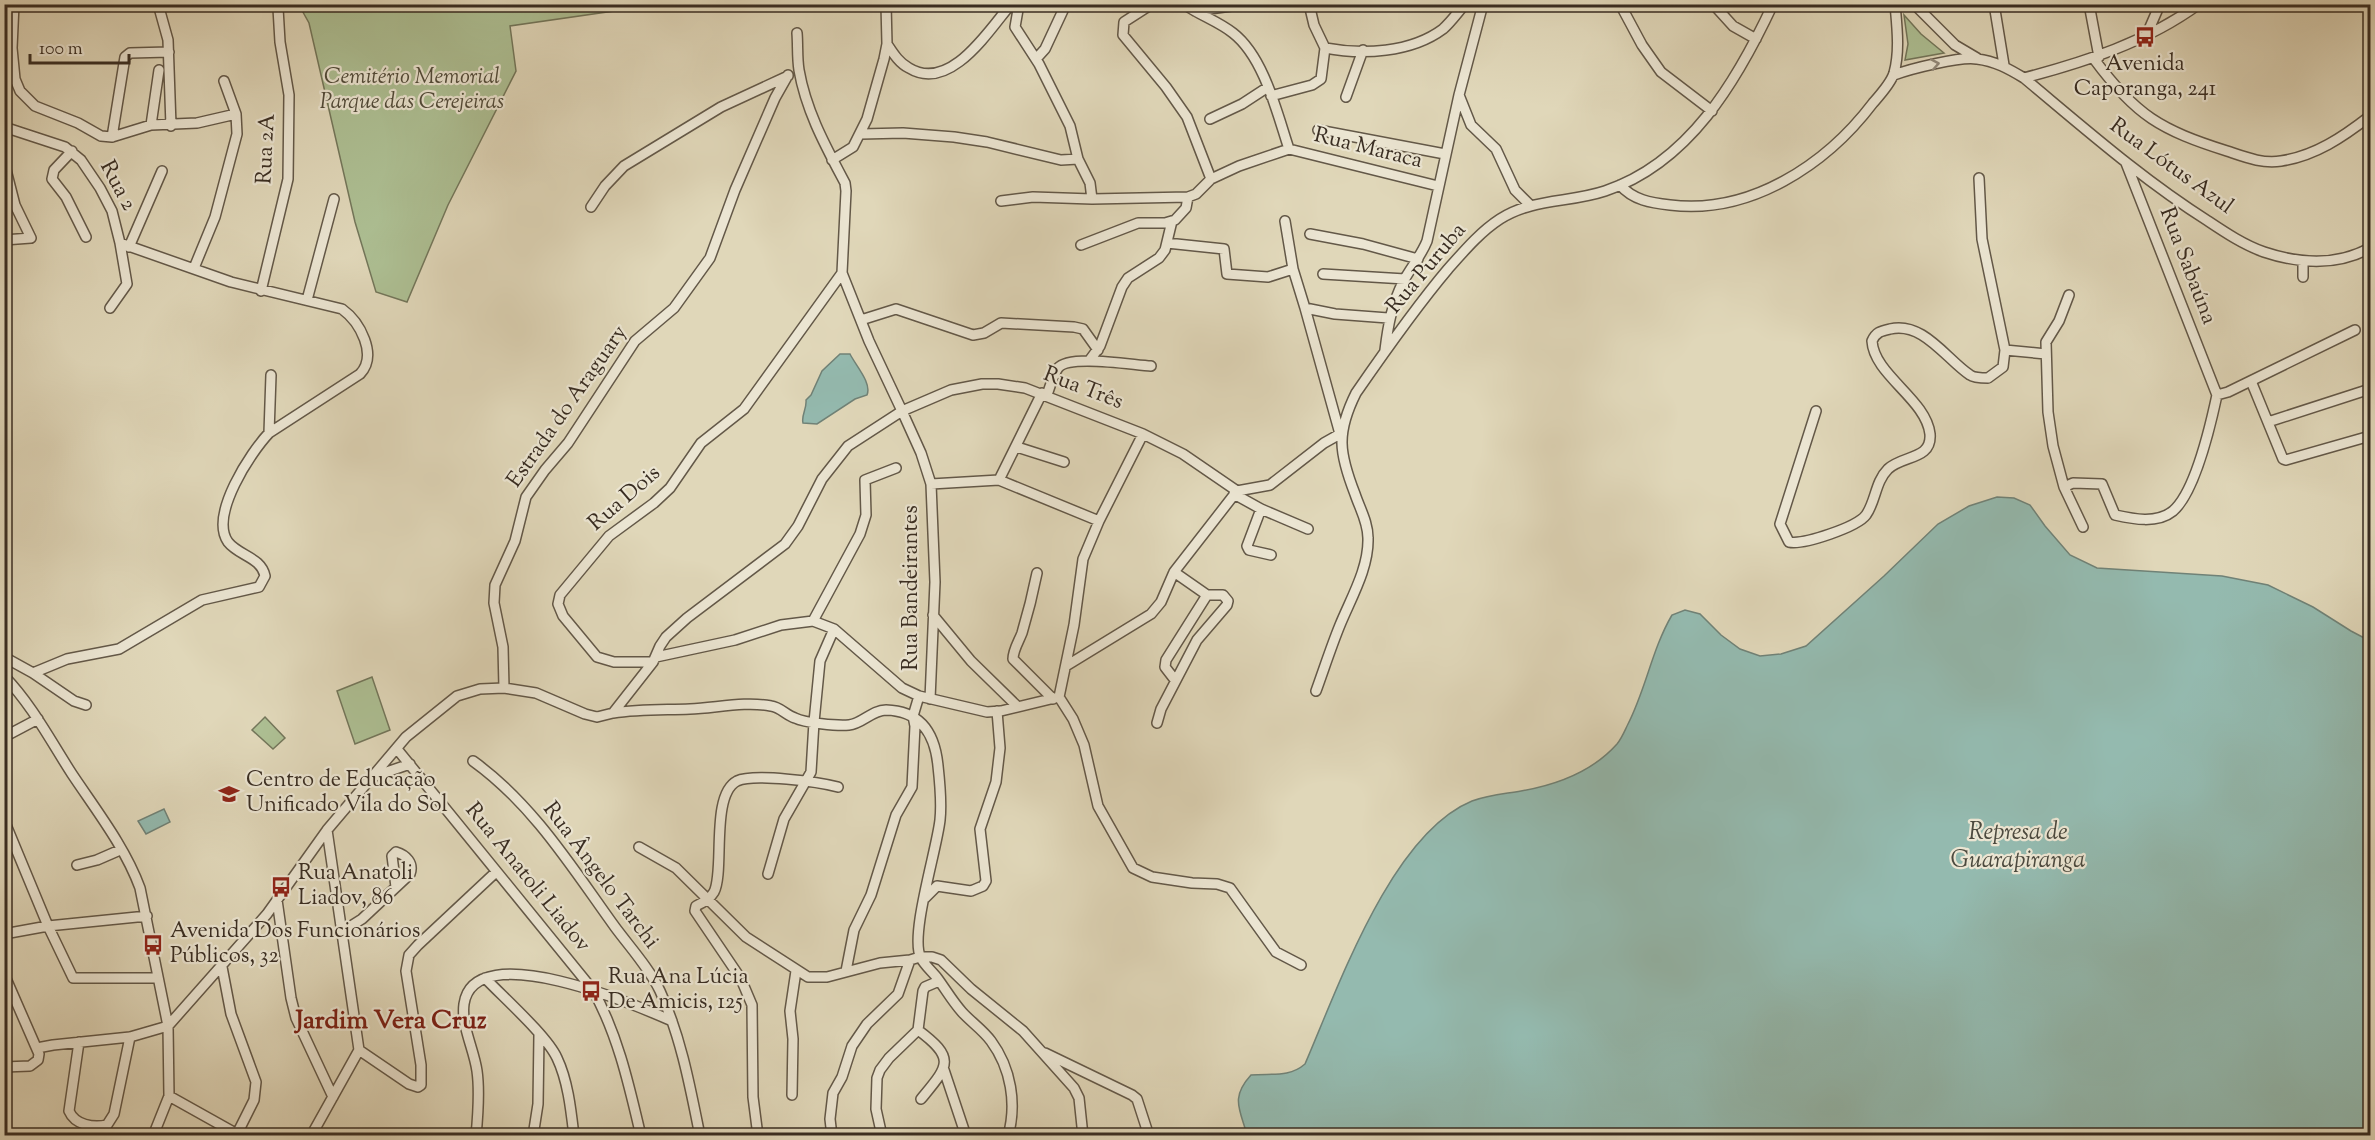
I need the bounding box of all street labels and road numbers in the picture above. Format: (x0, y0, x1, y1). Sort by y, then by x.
street label: Rua Lótus Azul (2102, 111, 2240, 223)
street label: Rua 2A (249, 113, 285, 185)
street label: Rua Maraca (1310, 120, 1426, 178)
street label: Rua 2 (90, 155, 144, 217)
street label: Rua Sabaúna (2150, 203, 2224, 329)
street label: Rua Puruba (1379, 216, 1475, 322)
street label: Estrada do Araguary (500, 319, 636, 495)
street label: Rua Três (1038, 359, 1128, 419)
street label: Rua Dois (582, 458, 668, 540)
street label: Rua Bandeirantes (896, 505, 928, 671)
street label: Rua Anatoli Liadov (457, 796, 598, 960)
street label: Rua Ângelo Tarchi (534, 796, 666, 956)

